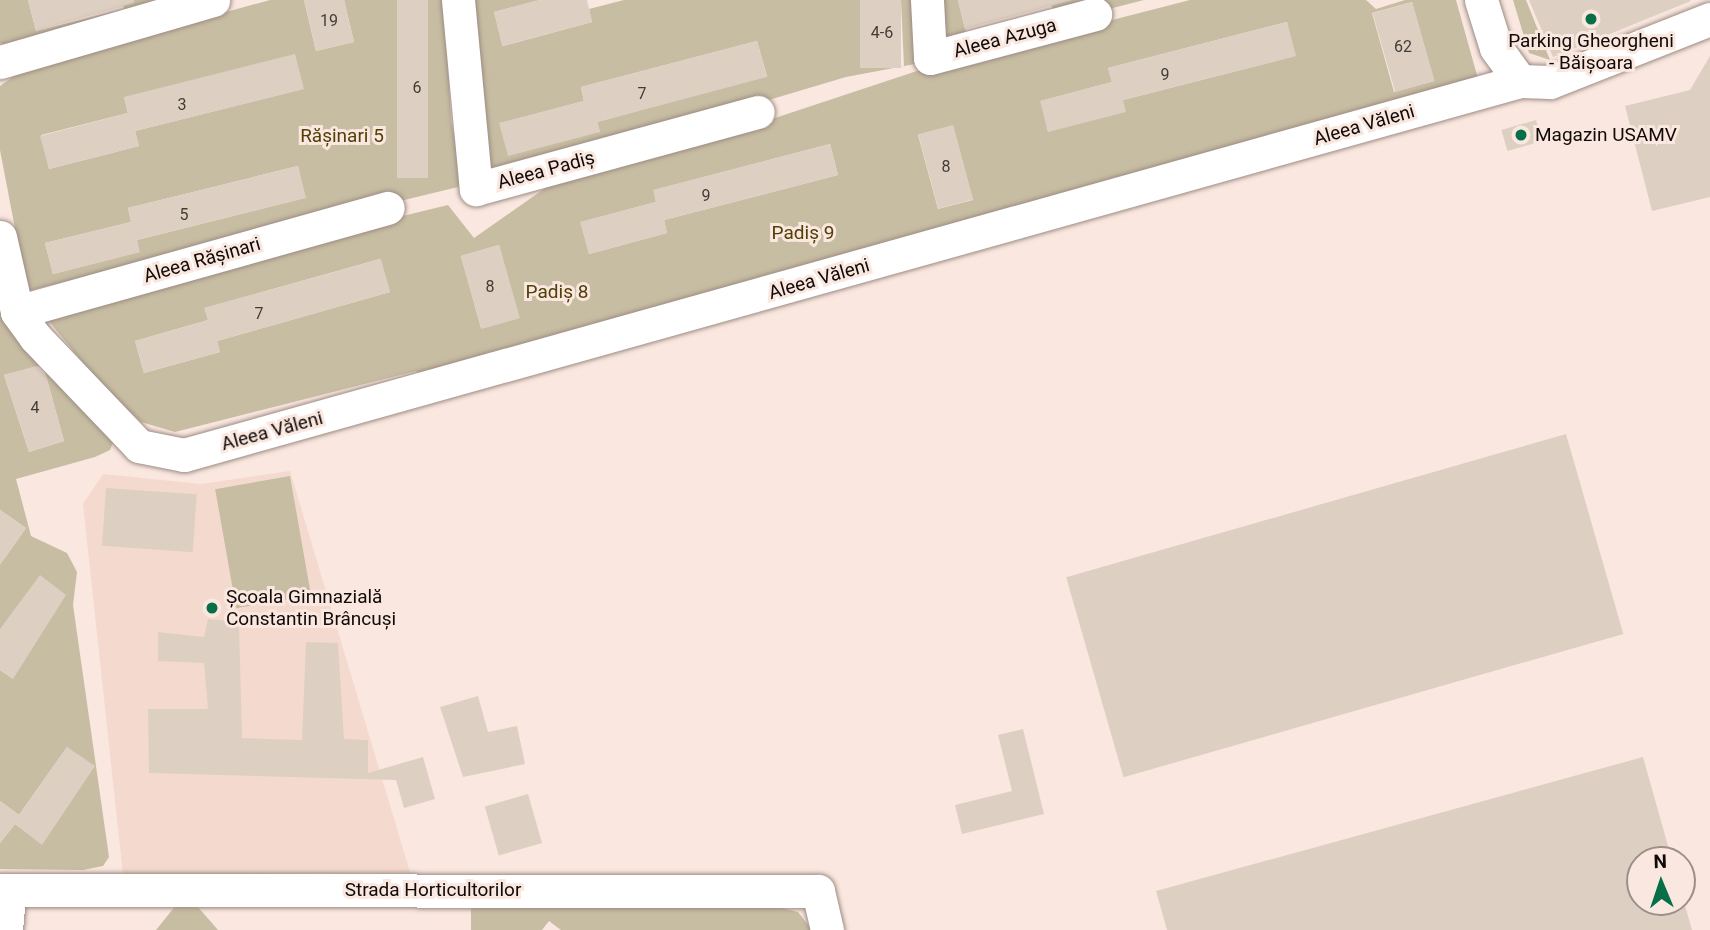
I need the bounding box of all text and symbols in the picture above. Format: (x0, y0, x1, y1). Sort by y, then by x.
house number: 19 (320, 11, 338, 31)
marker: Parking Gheorgheni - Băișoara (1583, 11, 1599, 27)
street label: Aleea Azuga (951, 13, 1059, 63)
house number: 4-6 (871, 23, 893, 43)
place label: Parking Gheorgheni - Băișoara (1508, 30, 1674, 74)
house number: 62 (1394, 37, 1412, 57)
house number: 9 (1161, 65, 1169, 85)
house number: 6 (413, 78, 421, 98)
house number: 7 (638, 84, 646, 104)
house number: 3 (178, 95, 186, 115)
street label: Aleea Văleni (1311, 100, 1417, 150)
place label: Magazin USAMV (1535, 124, 1677, 146)
park label: Rășinari 5 (300, 125, 384, 147)
marker: Magazin USAMV (1513, 127, 1529, 143)
street label: Aleea Padiș (495, 146, 597, 194)
house number: 8 (942, 157, 950, 177)
house number: 9 (702, 186, 710, 206)
house number: 5 (180, 205, 188, 225)
park label: Padiș 9 (772, 222, 834, 244)
street label: Aleea Rășinari (141, 232, 263, 288)
street label: Aleea Văleni (766, 254, 872, 304)
house number: 8 (486, 277, 494, 297)
park label: Padiș 8 (526, 281, 588, 303)
house number: 7 (255, 304, 263, 324)
house number: 4 (31, 398, 39, 418)
street label: Aleea Văleni (219, 407, 325, 455)
place label: Școala Gimnazială Constantin Brâncuși (226, 586, 396, 630)
marker: Școala Gimnazială Constantin Brâncuși (204, 600, 220, 616)
north arrow (1626, 846, 1696, 916)
text: N (1653, 850, 1667, 873)
street label: Strada Horticultorilor (345, 879, 521, 901)

